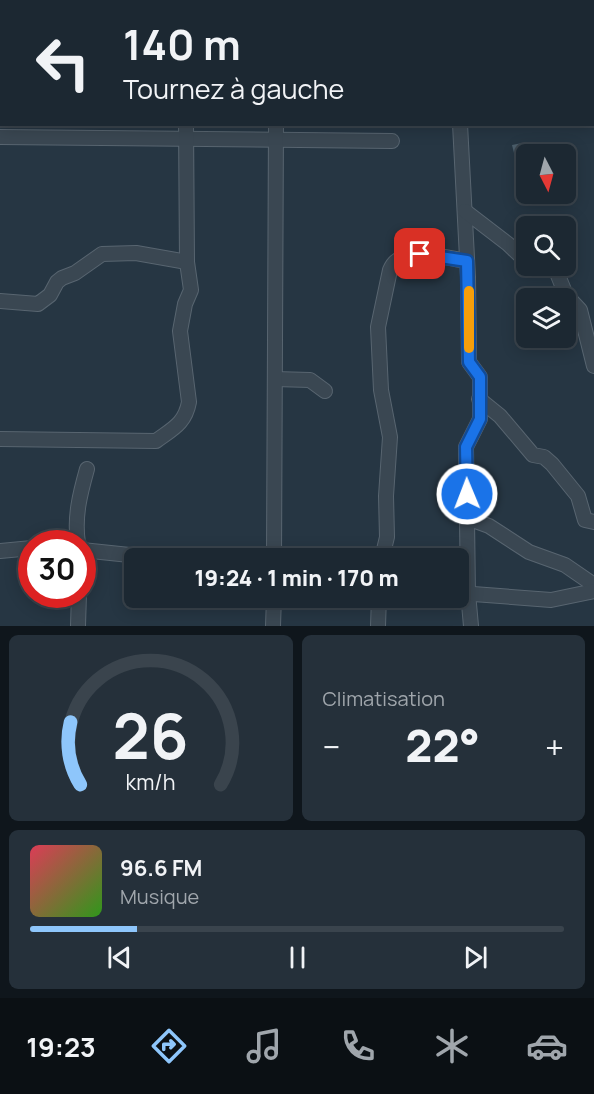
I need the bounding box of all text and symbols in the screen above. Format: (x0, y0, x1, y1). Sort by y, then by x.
text: 140 m (123, 15, 241, 73)
icon: left (24, 24, 102, 102)
text: Tournez à gauche (123, 70, 344, 107)
north arrow (516, 144, 576, 204)
map controls (516, 144, 576, 348)
button: search (516, 216, 576, 276)
pin (394, 228, 445, 279)
icon: arrive (403, 237, 436, 270)
button: layers (516, 288, 576, 348)
position arrow (435, 462, 499, 526)
speed limit sign: 30 (18, 530, 96, 608)
text: 19:24 · 1 min · 170 m (194, 563, 399, 593)
text: Climatisation (323, 685, 445, 712)
text: 26 (113, 692, 189, 778)
text: 22° (405, 714, 480, 776)
text: − (323, 724, 340, 769)
text: + (545, 724, 564, 769)
text: km/h (126, 767, 176, 796)
text: 96.6 FM (120, 853, 202, 883)
text: Musique (120, 883, 199, 910)
icon: previous (103, 941, 136, 974)
icon: pause (281, 941, 314, 974)
icon: next (459, 941, 492, 974)
icon: directions (148, 1025, 190, 1067)
icon: music (243, 1025, 285, 1067)
icon: phone (337, 1025, 379, 1067)
icon: climate (431, 1025, 473, 1067)
icon: car (526, 1025, 568, 1067)
text: 19:23 (26, 1028, 96, 1065)

